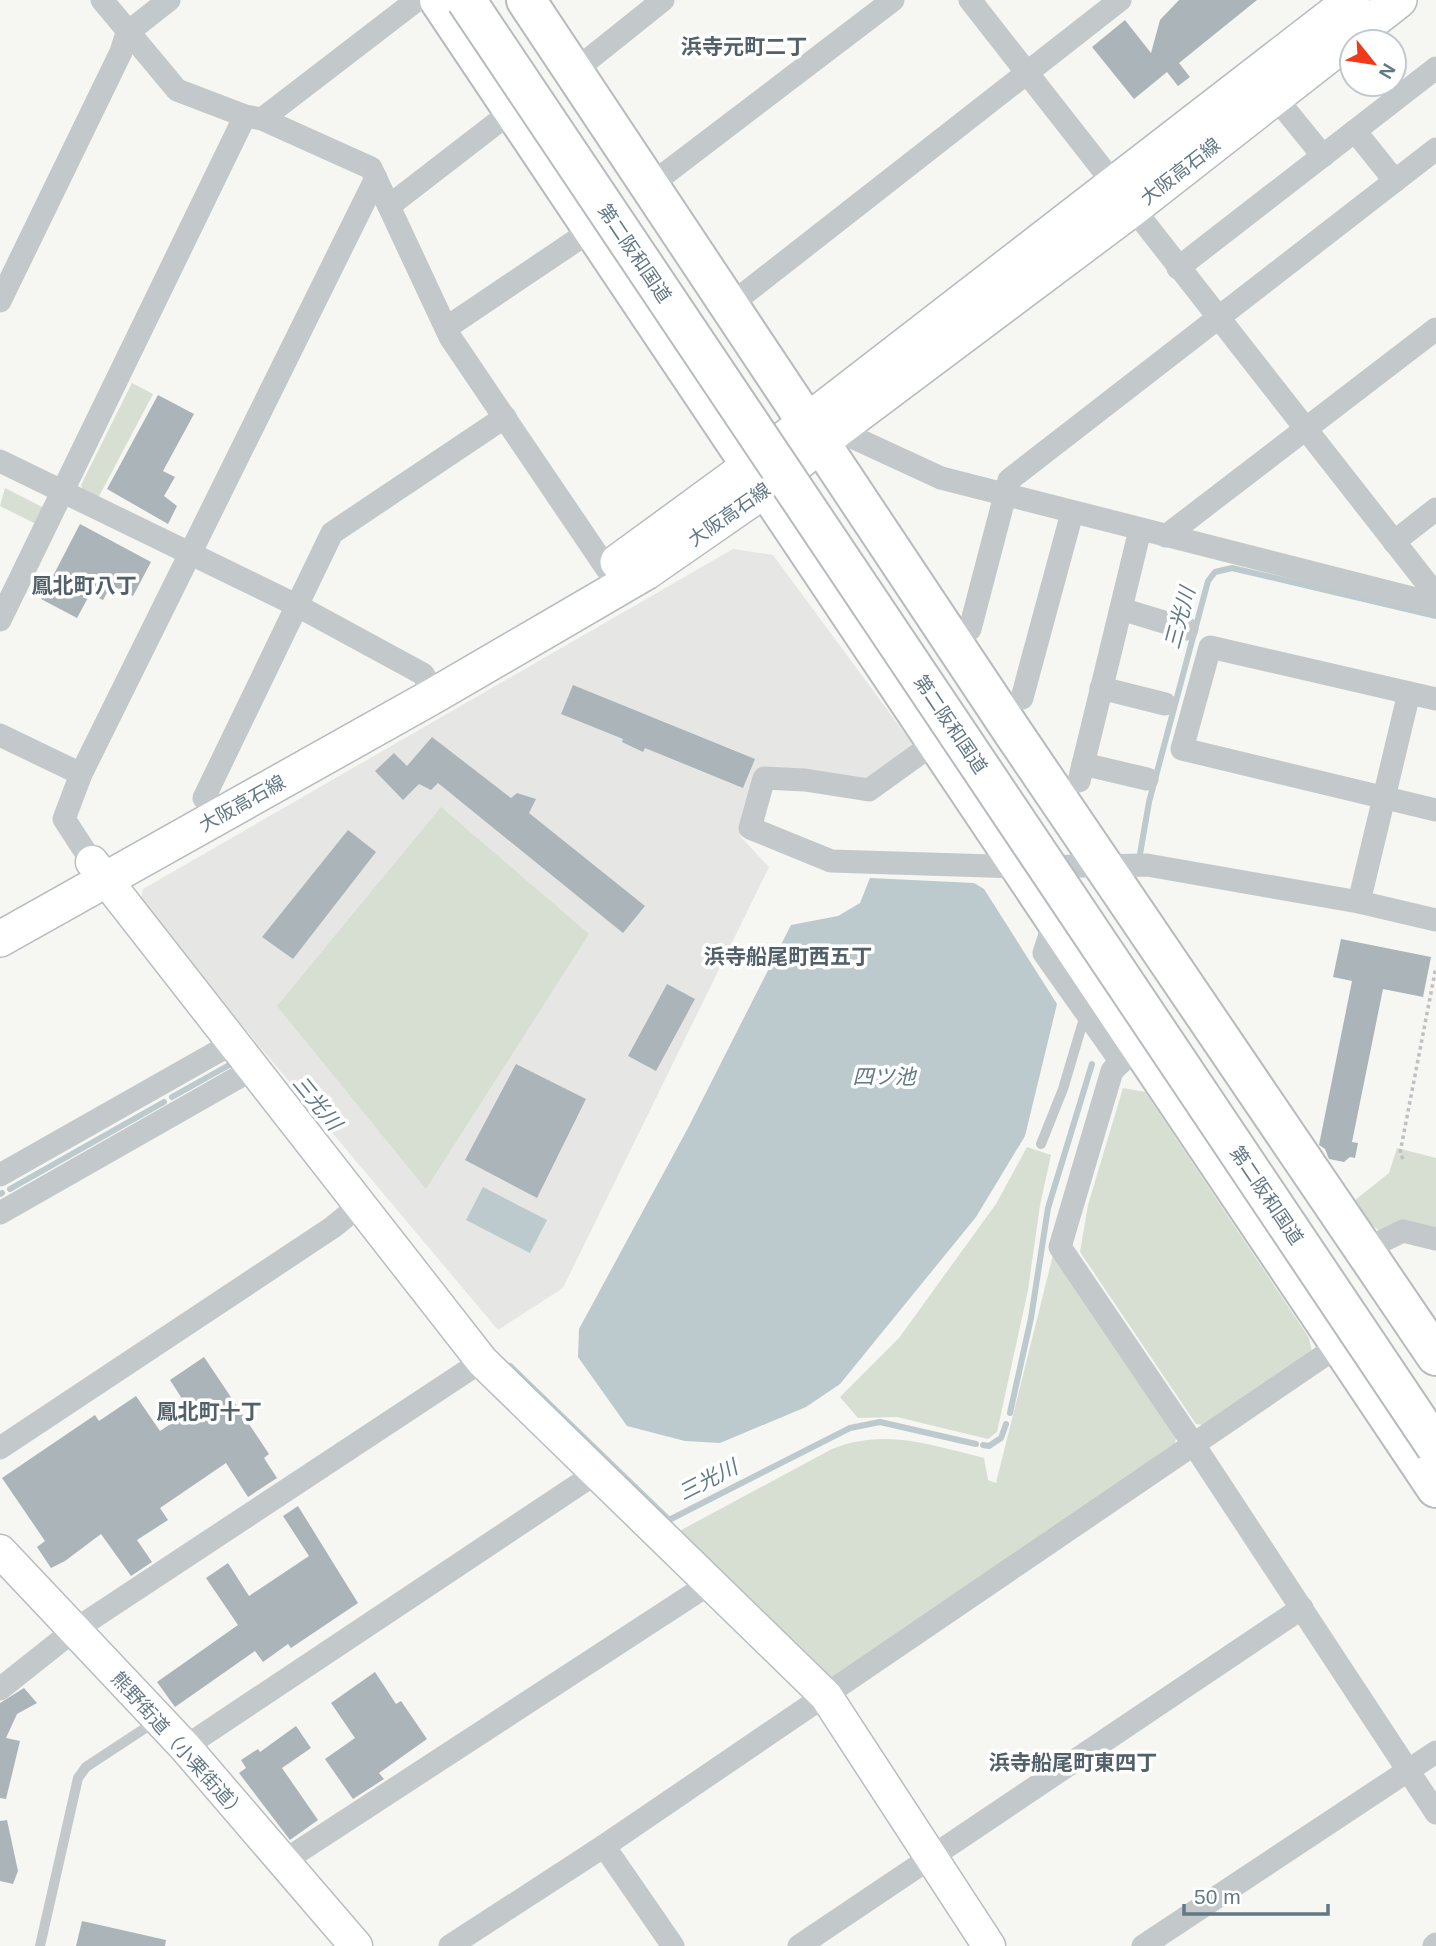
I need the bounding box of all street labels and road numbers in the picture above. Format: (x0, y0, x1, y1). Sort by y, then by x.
street label: 大阪高石線 (1136, 134, 1224, 209)
street label: 第二阪和国道 (594, 200, 675, 306)
street label: 大阪高石線 (684, 479, 774, 550)
street label: 第二阪和国道 (910, 671, 991, 777)
street label: 大阪高石線 (196, 771, 289, 836)
street label: 第二阪和国道 (1226, 1142, 1307, 1248)
street label: 熊野街道（小栗街道） (107, 1668, 250, 1823)

